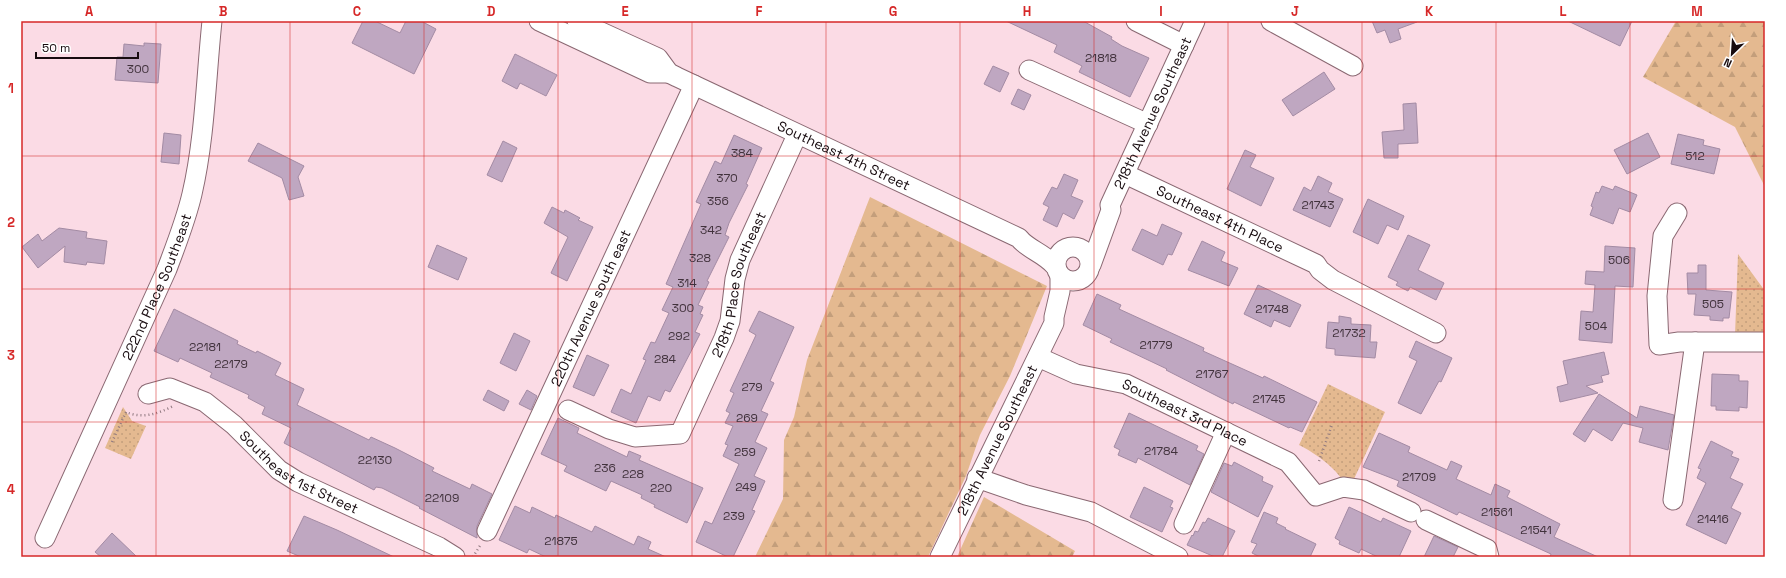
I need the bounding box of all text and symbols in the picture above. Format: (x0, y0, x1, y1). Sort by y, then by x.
text: A (85, 3, 94, 20)
text: B (219, 3, 228, 20)
text: C (353, 3, 361, 20)
text: D (487, 3, 496, 20)
text: E (621, 3, 629, 20)
text: F (756, 3, 763, 20)
text: G (889, 3, 897, 20)
text: H (1023, 3, 1031, 20)
text: I (1159, 3, 1163, 20)
text: J (1291, 3, 1299, 20)
text: K (1425, 3, 1434, 20)
text: L (1559, 3, 1567, 20)
text: M (1691, 3, 1703, 20)
scale bar (36, 34, 138, 60)
street label: 218th Avenue Southeast (1110, 34, 1195, 192)
north arrow (1712, 34, 1752, 74)
text: 50 m (42, 40, 70, 56)
house number: 21818 (1085, 50, 1117, 66)
text: N (1721, 55, 1734, 71)
house number: 300 (127, 61, 149, 77)
text: 1 (8, 80, 14, 97)
street label: Southeast 4th Street (775, 117, 913, 194)
house number: 384 (731, 145, 754, 161)
house number: 512 (1685, 148, 1705, 164)
house number: 370 (716, 170, 738, 186)
street label: Southeast 4th Place (1154, 181, 1286, 256)
house number: 356 (707, 193, 729, 209)
house number: 21743 (1301, 197, 1335, 213)
street label: 218th Place Southeast (707, 209, 770, 360)
street label: 222nd Place Southeast (118, 211, 195, 363)
text: 2 (7, 214, 15, 231)
house number: 342 (700, 222, 722, 238)
street label: 220th Avenue south east (546, 227, 635, 389)
house number: 328 (689, 250, 711, 266)
house number: 506 (1608, 252, 1630, 268)
house number: 314 (677, 275, 697, 291)
house number: 505 (1702, 296, 1724, 312)
house number: 300 (672, 300, 694, 316)
house number: 21748 (1255, 301, 1289, 317)
house number: 504 (1585, 318, 1608, 334)
house number: 21732 (1332, 325, 1366, 341)
house number: 292 (668, 328, 690, 344)
house number: 21779 (1139, 337, 1173, 353)
house number: 22181 (189, 339, 221, 355)
text: 3 (7, 347, 15, 364)
house number: 284 (654, 351, 677, 367)
house number: 22179 (214, 356, 248, 372)
street label: 218th Avenue Southeast (953, 362, 1041, 518)
house number: 21767 (1196, 366, 1229, 382)
street label: Southeast 3rd Place (1119, 375, 1251, 450)
house number: 279 (741, 379, 763, 395)
house number: 21745 (1252, 391, 1286, 407)
house number: 269 (736, 410, 758, 426)
street label: Southeast 1st Street (236, 427, 361, 518)
house number: 21784 (1144, 443, 1178, 459)
house number: 259 (734, 444, 756, 460)
house number: 22130 (358, 452, 392, 468)
house number: 236 (594, 460, 616, 476)
house number: 228 (622, 466, 644, 482)
house number: 21709 (1402, 469, 1436, 485)
house number: 249 (735, 479, 757, 495)
house number: 220 (650, 480, 672, 496)
text: 4 (7, 481, 15, 498)
house number: 22109 (425, 490, 459, 506)
house number: 21561 (1481, 504, 1513, 520)
house number: 239 (723, 508, 745, 524)
house number: 21416 (1697, 511, 1729, 527)
house number: 21541 (1520, 522, 1552, 538)
house number: 21875 (544, 533, 578, 549)

